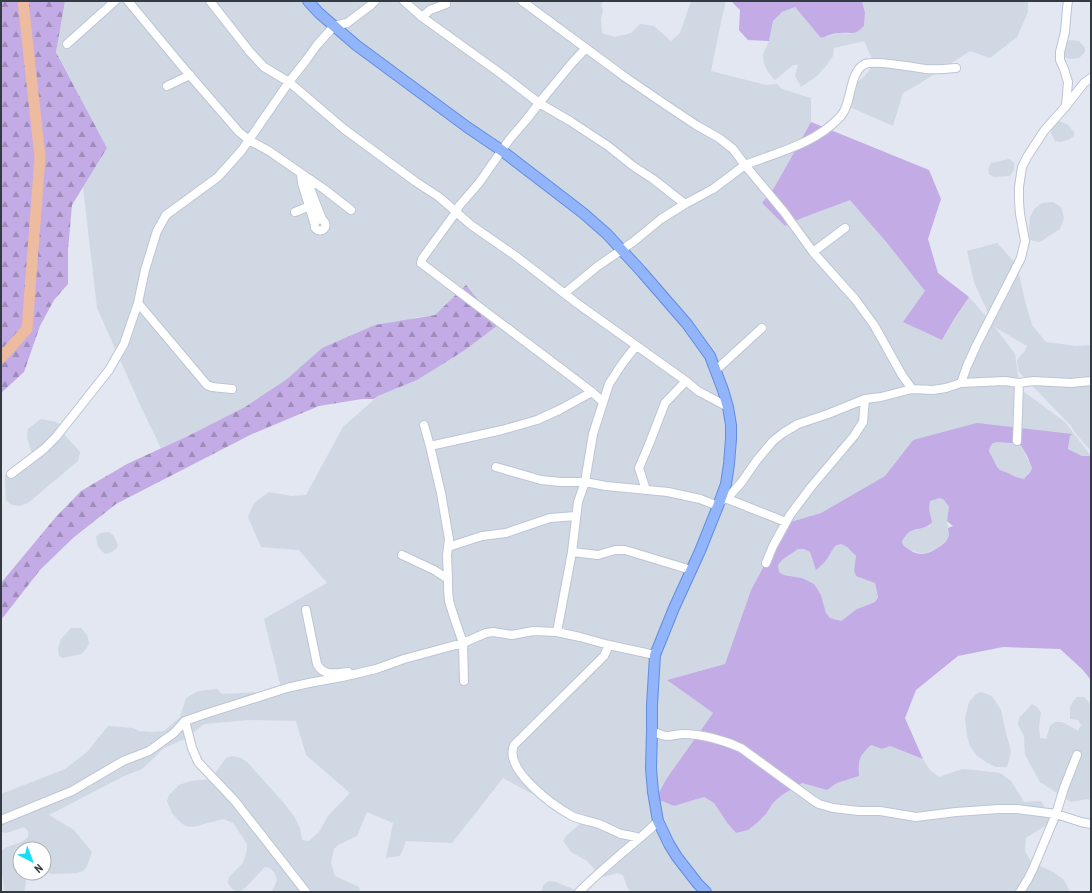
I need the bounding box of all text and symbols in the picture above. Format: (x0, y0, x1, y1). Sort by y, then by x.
north arrow (12, 841, 52, 881)
text: N (31, 861, 45, 875)

